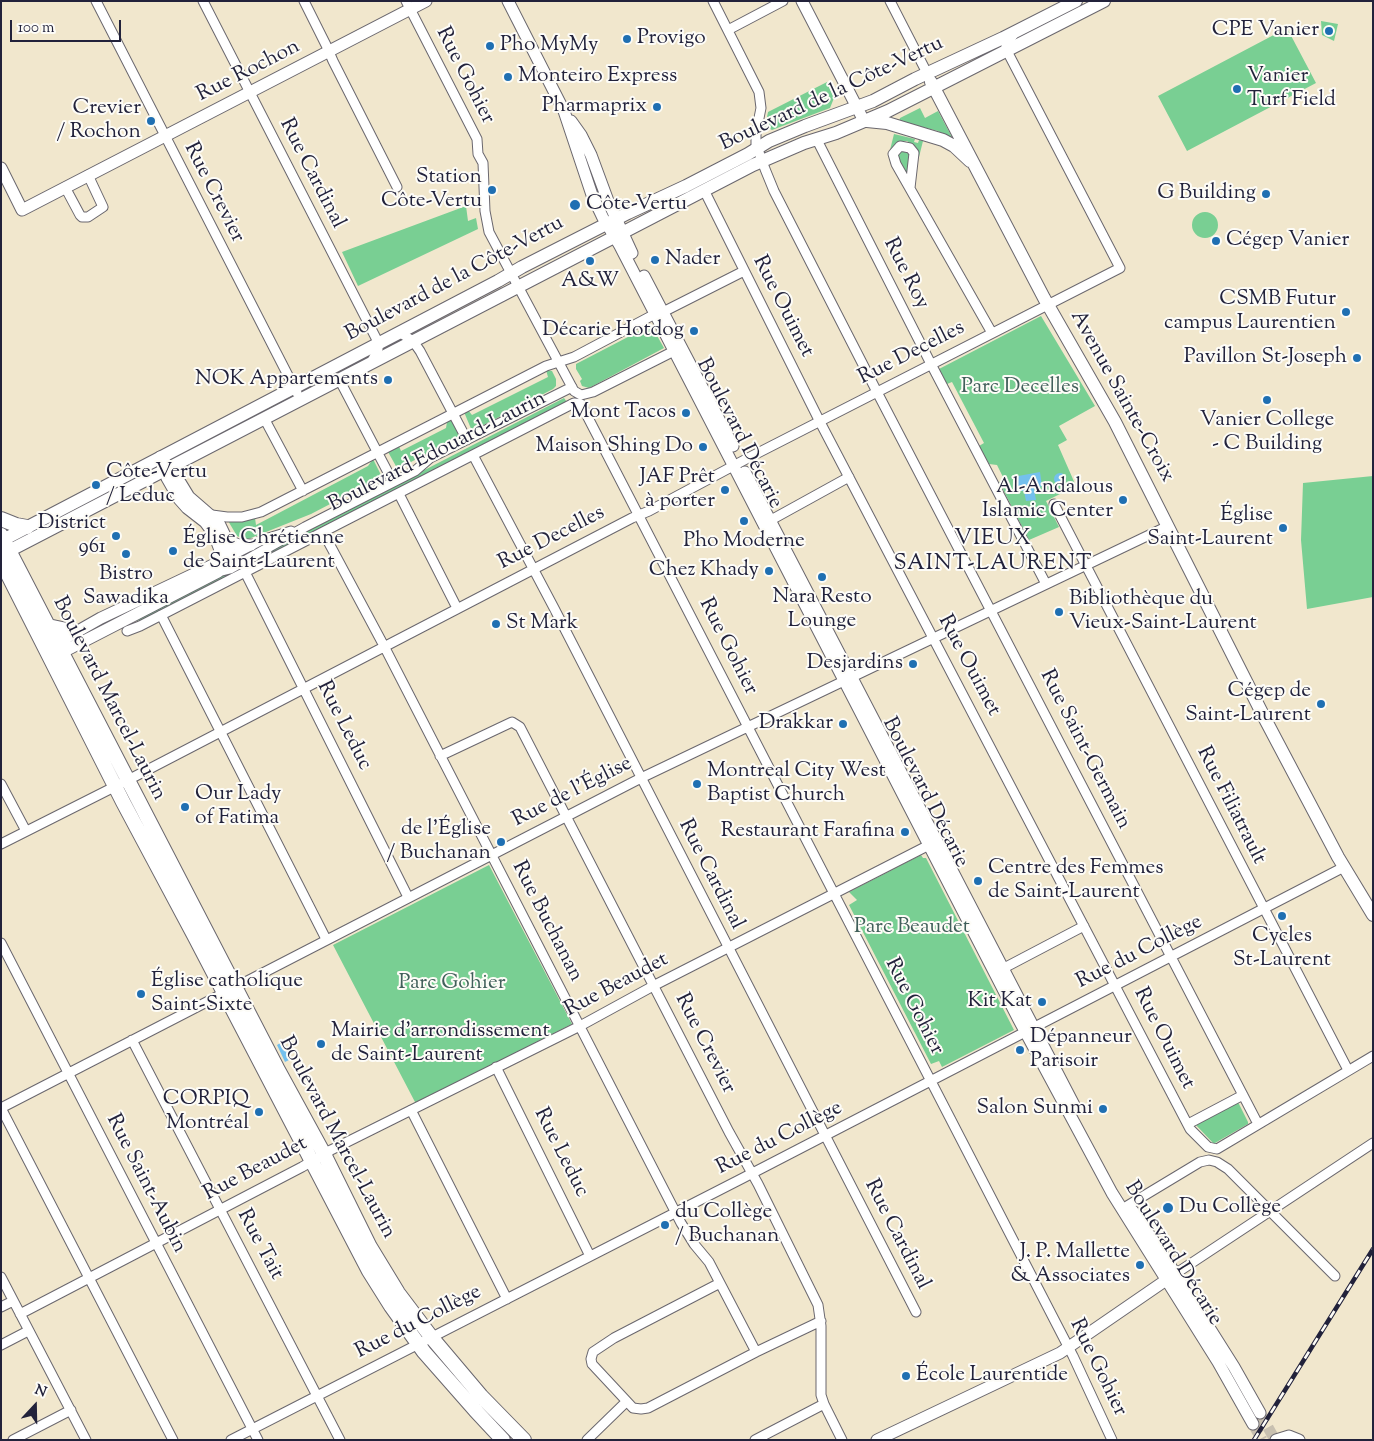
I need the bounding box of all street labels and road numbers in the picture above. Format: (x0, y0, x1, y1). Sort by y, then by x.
street label: Rue Gohier (429, 23, 499, 129)
street label: Boulevard de la Côte-Vertu (716, 32, 948, 158)
street label: Rue Rochon (193, 35, 305, 109)
street label: Rue Cardinal (272, 115, 350, 233)
street label: Rue Crevier (177, 139, 249, 247)
street label: Boulevard de la Côte-Vertu (342, 212, 568, 348)
street label: Rue Roy (876, 234, 934, 314)
street label: Rue Ouimet (746, 252, 818, 362)
street label: Avenue Sainte-Croix (1063, 307, 1179, 487)
street label: Rue Decelles (855, 316, 969, 392)
street label: Boulevard Décarie (689, 355, 787, 513)
street label: Boulevard Edouard-Laurin (325, 387, 551, 519)
street label: Rue Decelles (495, 501, 609, 577)
street label: Boulevard Marcel-Laurin (46, 593, 170, 805)
street label: Rue Gohier (692, 594, 762, 700)
street label: Rue Ouimet (931, 611, 1005, 721)
street label: Rue Saint-Germain (1033, 666, 1135, 834)
street label: Rue Leduc (310, 677, 376, 775)
street label: Boulevard Décarie (875, 714, 973, 872)
street label: Rue Filiatrault (1190, 743, 1270, 869)
street label: Rue de l'Église (509, 752, 637, 834)
street label: Rue Cardinal (671, 816, 749, 934)
street label: Rue Buchanan (505, 857, 587, 987)
street label: Rue du Collège (1073, 910, 1207, 996)
street label: Rue Beaudet (561, 948, 673, 1024)
street label: Rue Gohier (878, 954, 948, 1060)
street label: Rue Ouimet (1127, 984, 1199, 1094)
street label: Rue Crevier (668, 990, 740, 1098)
street label: Boulevard Marcel-Laurin (272, 1033, 400, 1243)
street label: Rue du Collège (713, 1096, 847, 1182)
street label: Rue Leduc (527, 1104, 593, 1202)
street label: Rue Saint-Aubin (99, 1110, 191, 1258)
street label: Rue Beaudet (200, 1132, 312, 1208)
street label: Rue Cardinal (857, 1176, 935, 1294)
street label: Boulevard Décarie (1118, 1177, 1226, 1331)
street label: Rue Tait (230, 1205, 288, 1285)
street label: Rue du Collège (352, 1280, 486, 1366)
street label: Rue Gohier (1063, 1315, 1131, 1421)

